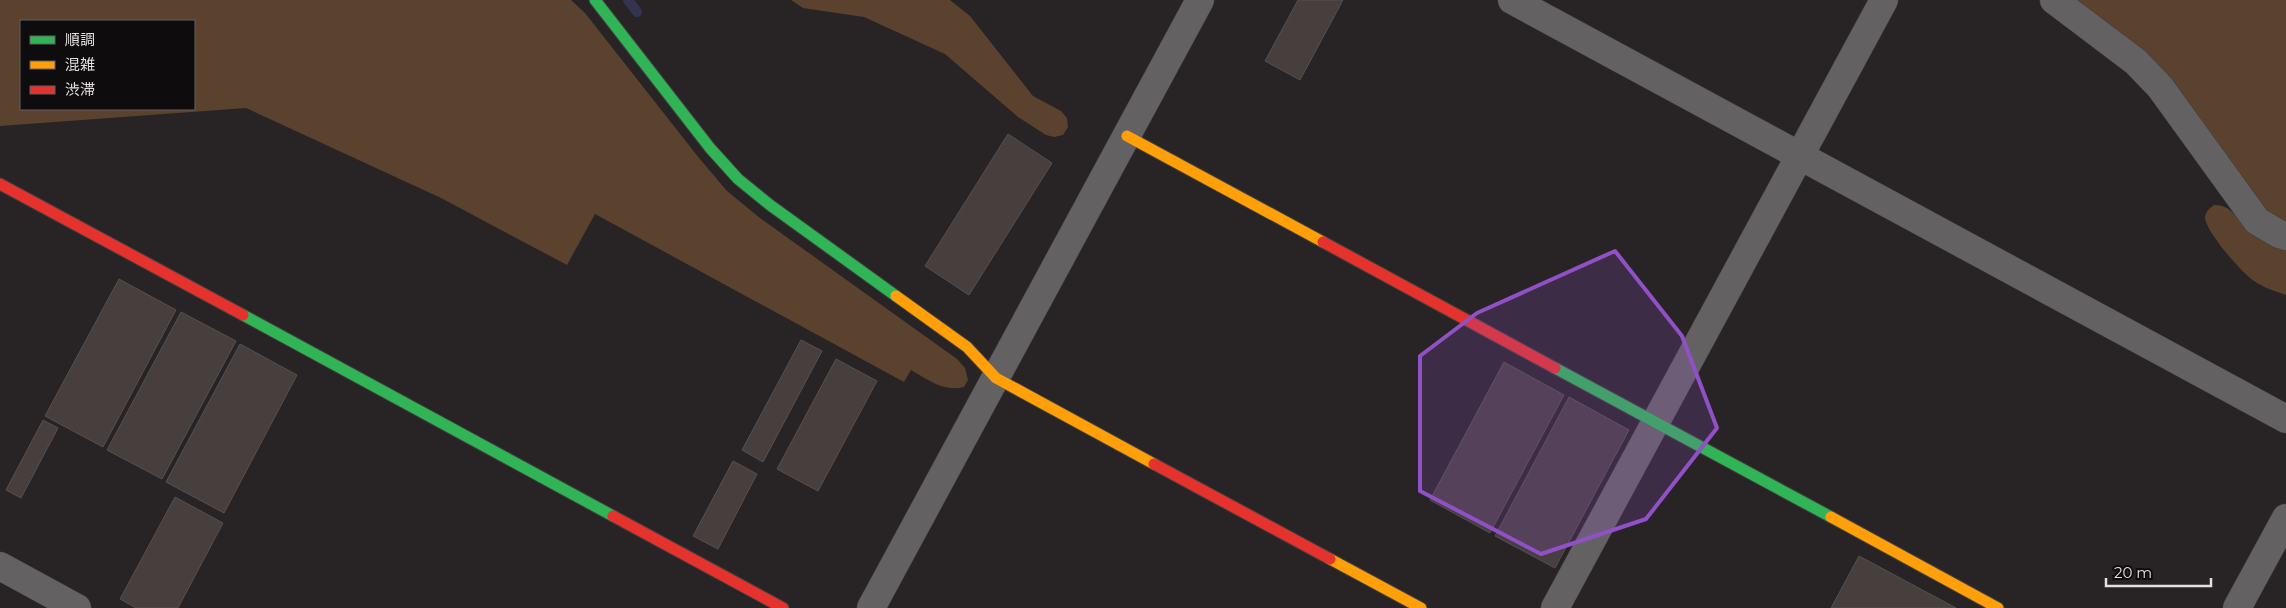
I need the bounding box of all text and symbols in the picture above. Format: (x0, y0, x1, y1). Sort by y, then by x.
legend (20, 20, 195, 110)
text: 順調 (65, 30, 95, 49)
text: 混雑 (65, 55, 95, 74)
text: 渋滞 (65, 80, 95, 99)
scale bar (2106, 556, 2211, 588)
text: 20 m (2114, 563, 2152, 582)

